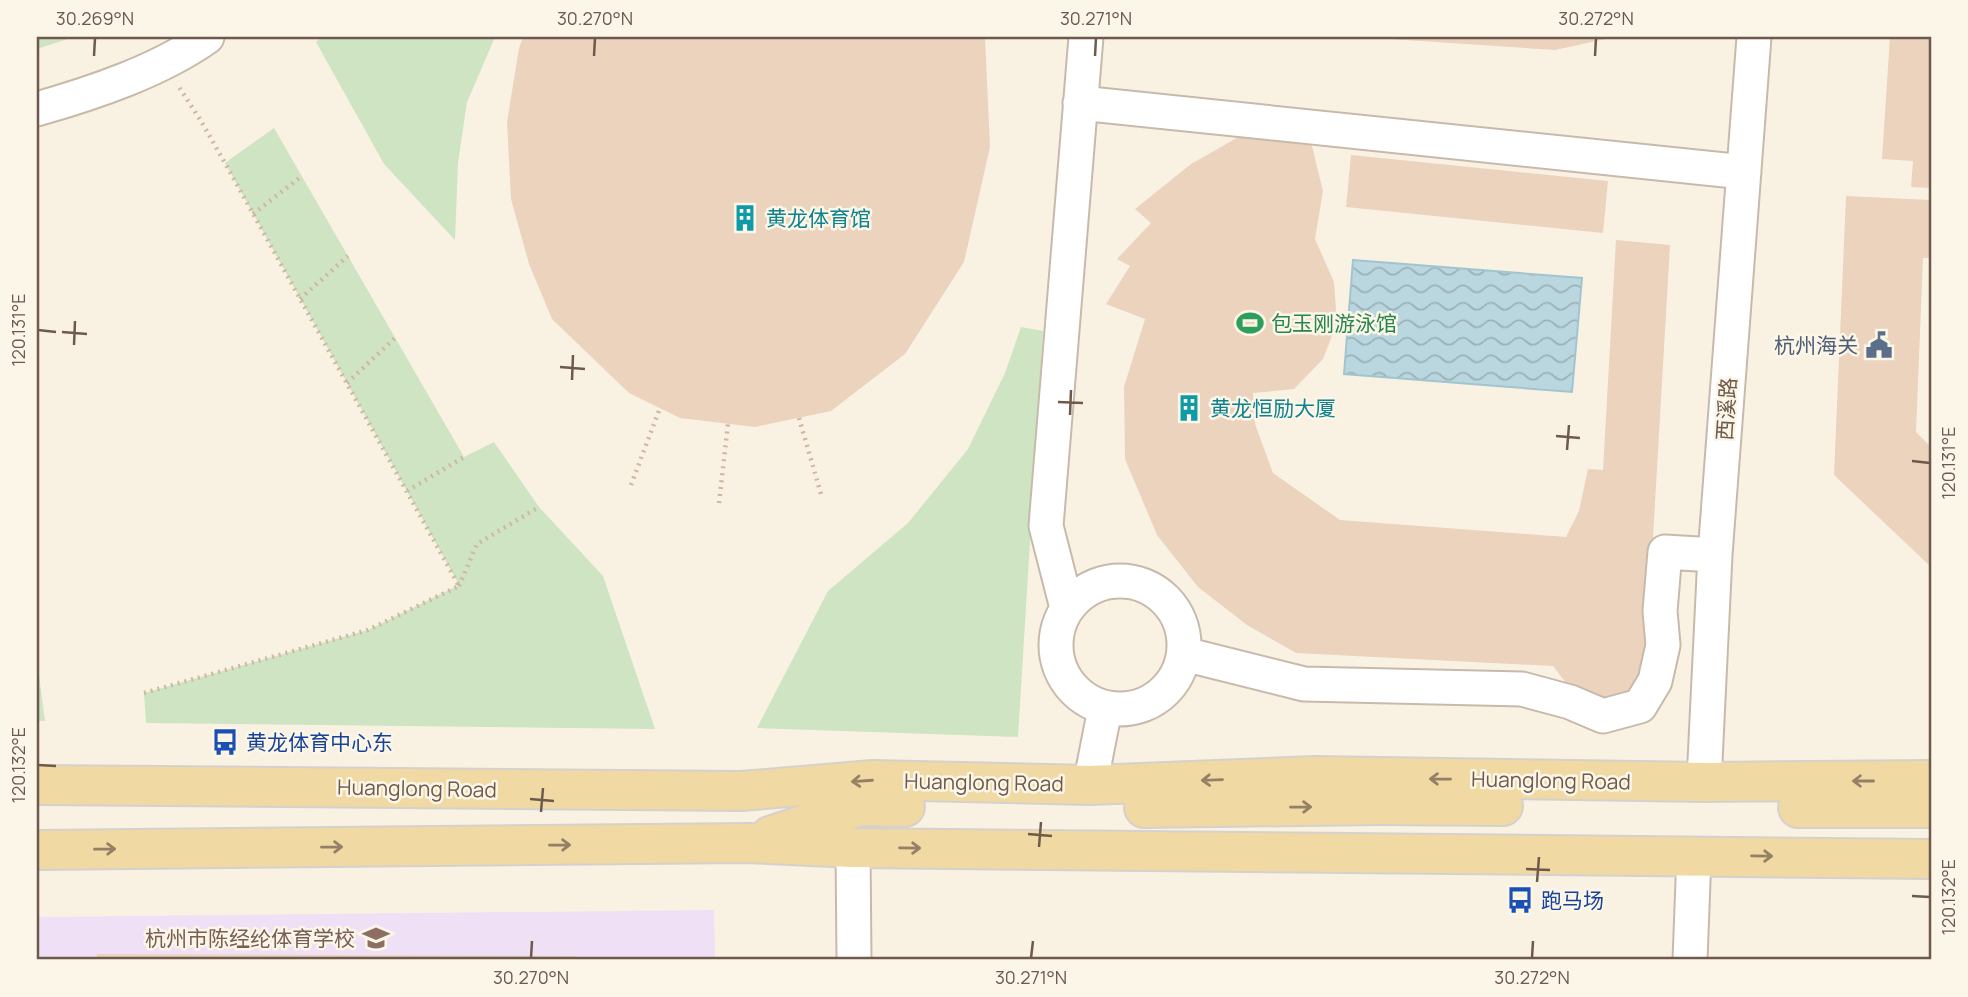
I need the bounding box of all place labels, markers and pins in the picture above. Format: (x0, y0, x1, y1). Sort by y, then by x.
building icon: 黄龙体育馆 (730, 203, 760, 233)
place label: 黄龙体育馆 (766, 204, 871, 232)
sports icon: 包玉刚游泳馆 (1235, 308, 1265, 338)
place label: 包玉刚游泳馆 (1271, 309, 1397, 337)
public building icon: 杭州海关 (1864, 330, 1894, 360)
place label: 杭州海关 (1774, 331, 1858, 359)
building icon: 黄龙恒励大厦 (1174, 393, 1204, 423)
place label: 黄龙恒励大厦 (1210, 394, 1336, 422)
bus stop icon: 黄龙体育中心东 (210, 727, 240, 757)
place label: 黄龙体育中心东 (246, 728, 393, 756)
bus stop icon: 跑马场 (1505, 885, 1535, 915)
place label: 跑马场 (1541, 886, 1604, 914)
school or university icon: 杭州市陈经纶体育学校 (361, 923, 391, 953)
place label: 杭州市陈经纶体育学校 (145, 924, 355, 952)

